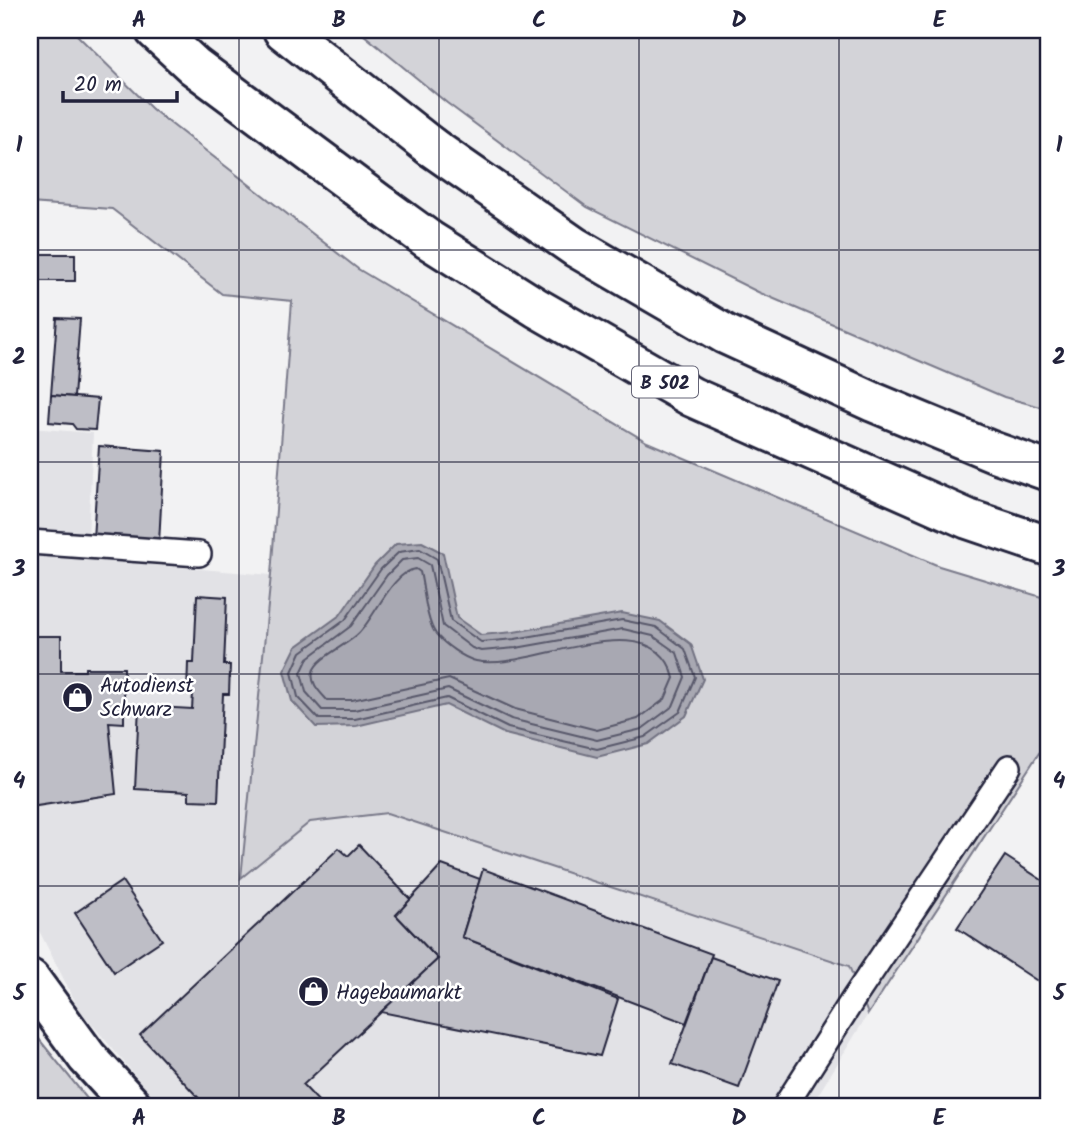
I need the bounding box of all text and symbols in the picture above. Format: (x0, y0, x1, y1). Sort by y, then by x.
text: A (132, 3, 146, 39)
text: B (332, 3, 346, 39)
text: C (532, 3, 546, 39)
text: D (731, 3, 747, 39)
text: E (933, 3, 947, 39)
scale bar (63, 60, 177, 104)
text: 20 m (74, 69, 122, 102)
text: 1 (16, 128, 23, 164)
text: 1 (1056, 128, 1063, 164)
text: 2 (12, 340, 26, 376)
text: 2 (1052, 340, 1066, 376)
road number: B 502 (632, 366, 698, 398)
text: 3 (12, 552, 26, 588)
text: 3 (1052, 552, 1066, 588)
place label: Autodienst Schwarz (100, 670, 195, 727)
shop icon: Autodienst Schwarz (60, 680, 94, 714)
text: 4 (13, 764, 26, 800)
text: 4 (1053, 764, 1066, 800)
shop icon: Hagebaumarkt (296, 975, 330, 1009)
text: 5 (12, 976, 27, 1012)
text: 5 (1052, 976, 1067, 1012)
place label: Hagebaumarkt (336, 977, 463, 1010)
text: A (132, 1101, 146, 1136)
text: B (332, 1101, 346, 1136)
text: C (532, 1101, 546, 1136)
text: D (731, 1101, 747, 1136)
text: E (933, 1101, 947, 1136)

